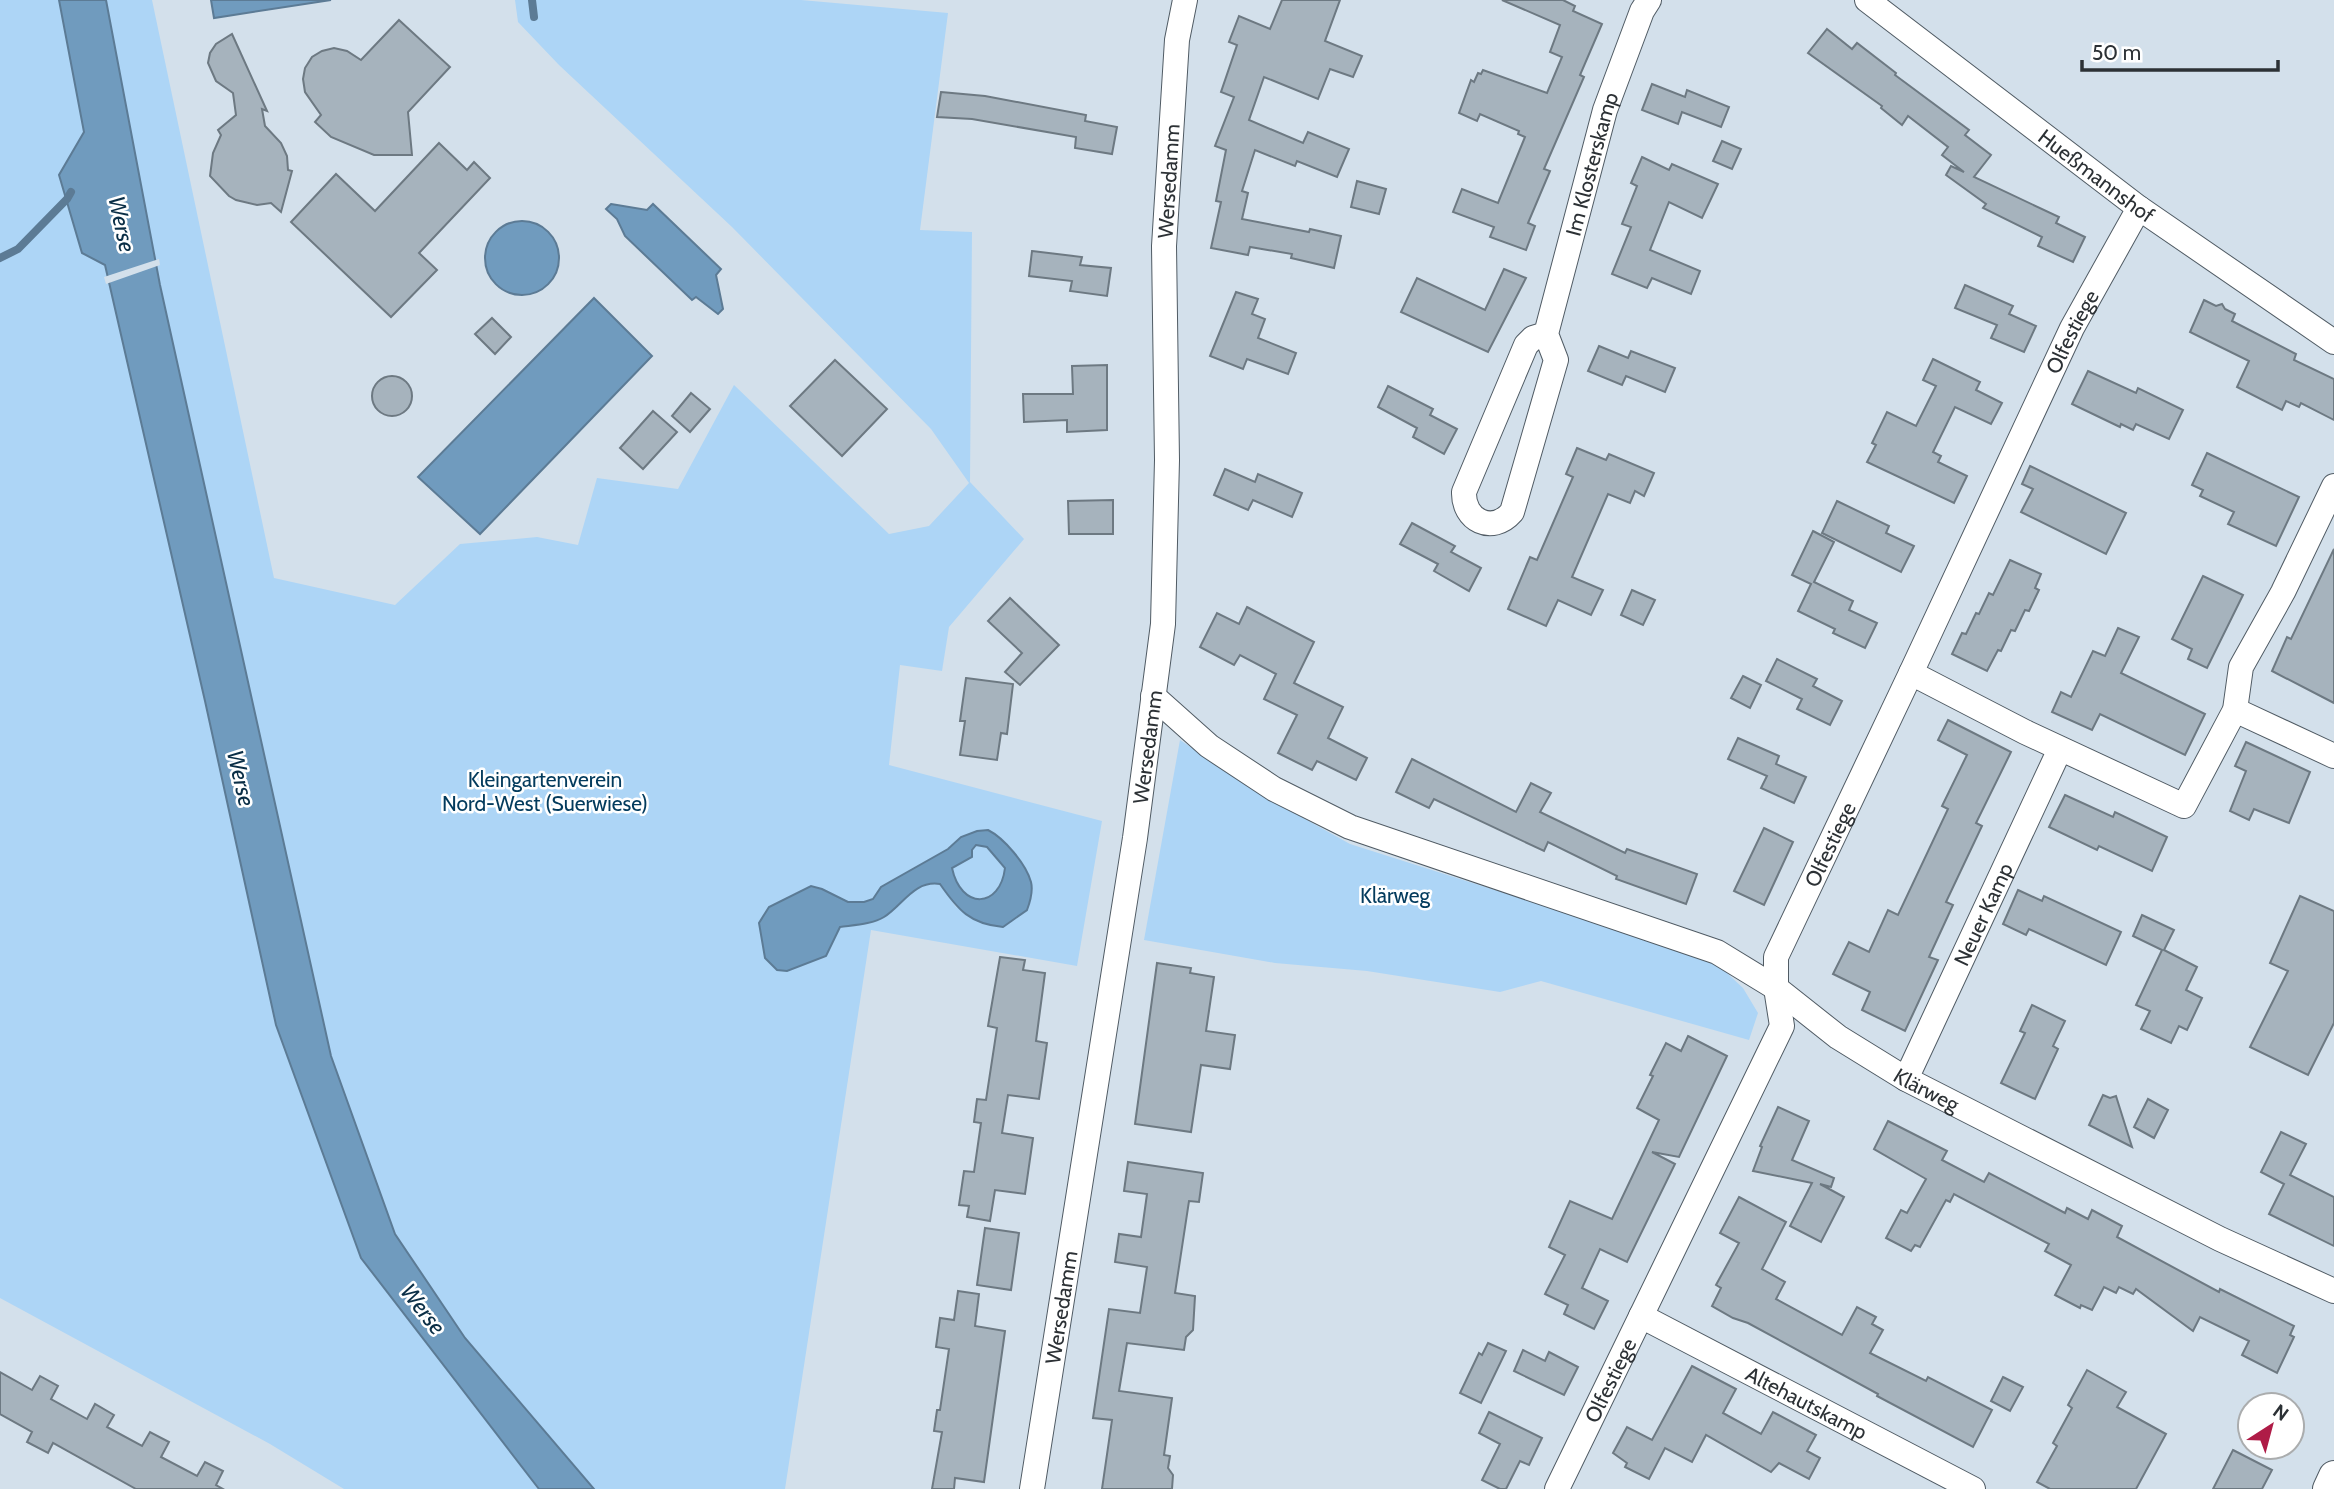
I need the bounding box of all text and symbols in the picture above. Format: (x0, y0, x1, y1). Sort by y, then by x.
scale bar (2082, 28, 2278, 72)
text: 50 m (2092, 40, 2141, 65)
street label: Im Klosterskamp (1560, 88, 1623, 238)
street label: Wersedamm (1152, 123, 1184, 239)
street label: Hueßmannshof (2034, 123, 2159, 227)
water label: Werse (102, 193, 142, 255)
street label: Olfestiege (2040, 285, 2103, 378)
street label: Wersedamm (1127, 688, 1167, 805)
water label: Werse (221, 747, 261, 809)
park label: Kleingartenverein Nord-West (Suerwiese) (442, 767, 648, 816)
street label: Olfestiege (1799, 798, 1860, 891)
street label: Neuer Kamp (1948, 859, 2018, 969)
park label: Klärweg (1360, 883, 1430, 908)
street label: Klärweg (1889, 1062, 1964, 1117)
street label: Wersedamm (1039, 1249, 1082, 1366)
water label: Werse (395, 1278, 451, 1340)
street label: Olfestiege (1579, 1334, 1641, 1426)
street label: Altehautskamp (1742, 1361, 1872, 1444)
north arrow (2236, 1391, 2306, 1461)
text: N (2269, 1399, 2293, 1426)

